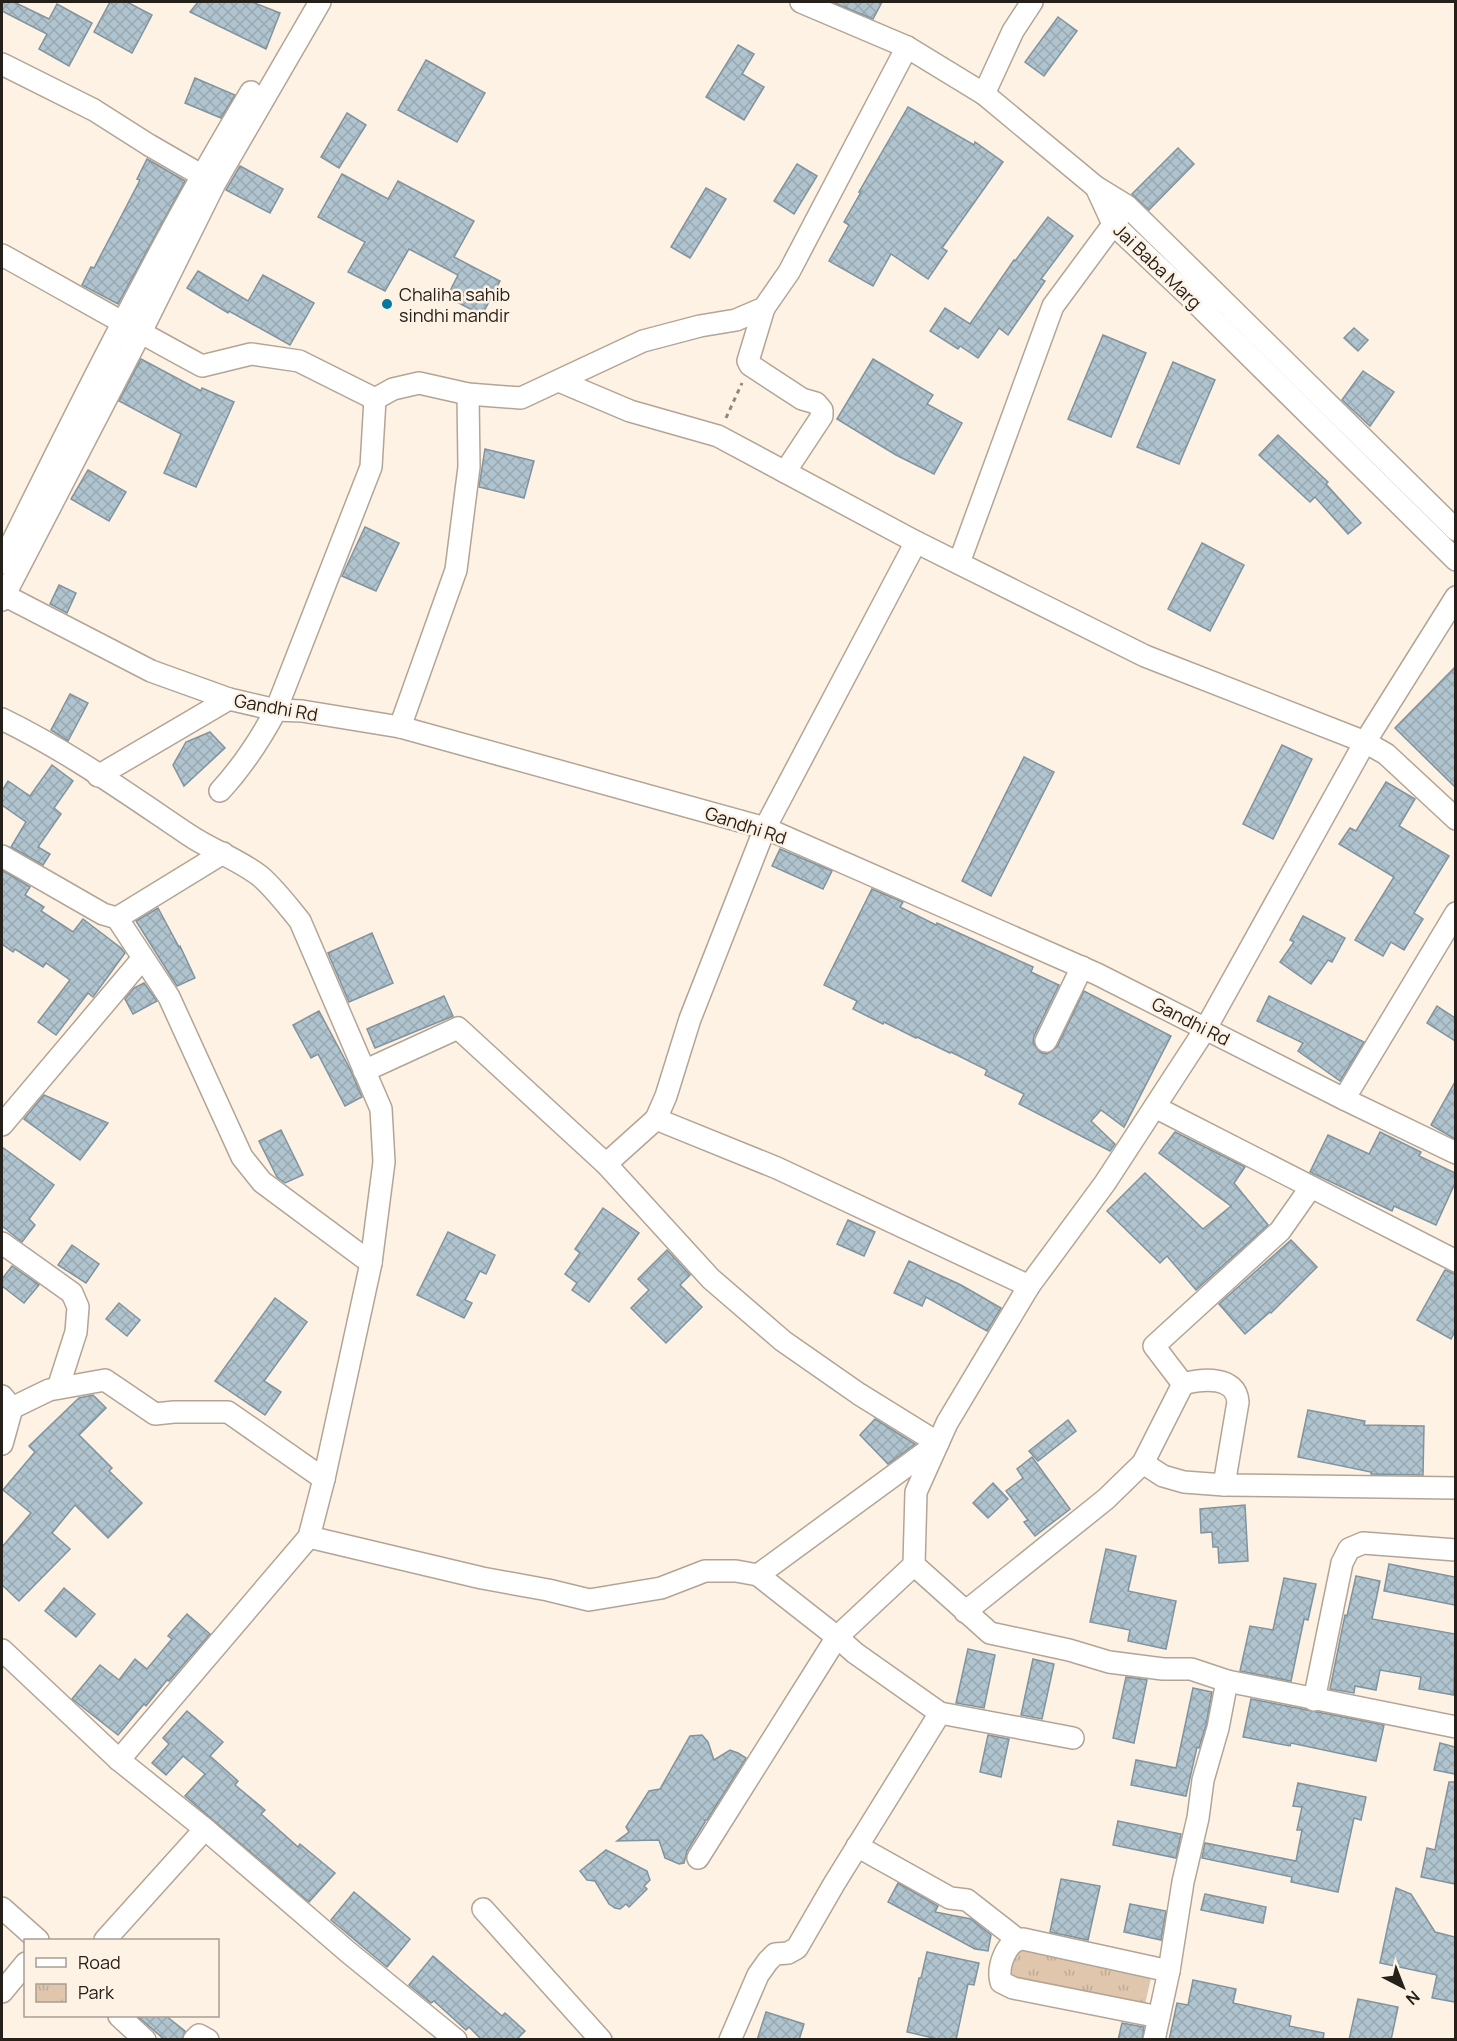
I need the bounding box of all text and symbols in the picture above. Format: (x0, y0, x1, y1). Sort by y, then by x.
street label: Jai Baba Marg (1109, 218, 1207, 314)
place label: Chaliha sahib sindhi mandir (399, 282, 510, 327)
marker: Chaliha sahib sindhi mandir (380, 297, 394, 311)
street label: Gandhi Rd (232, 688, 320, 726)
street label: Gandhi Rd (702, 801, 790, 849)
street label: Gandhi Rd (1148, 991, 1234, 1051)
legend (24, 1939, 219, 2017)
text: Road (78, 1950, 121, 1974)
north arrow (1373, 1957, 1433, 2017)
text: Park (78, 1980, 115, 2004)
text: N (1401, 1986, 1425, 2010)

